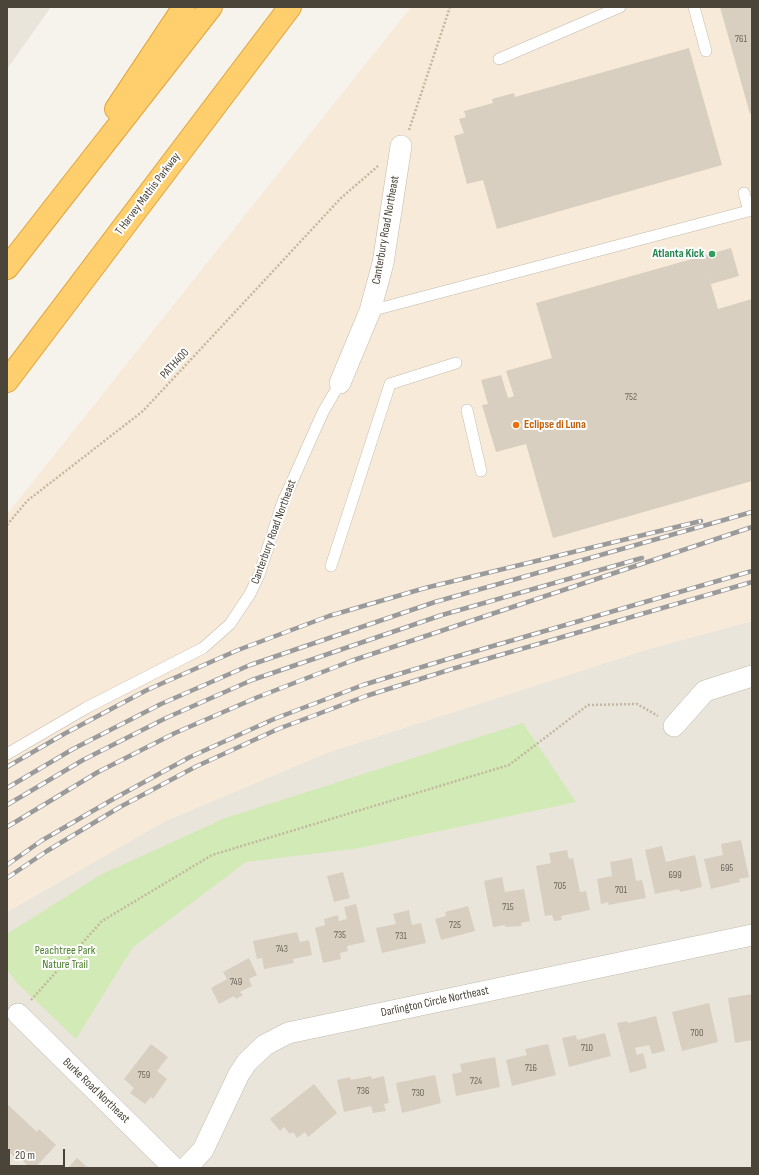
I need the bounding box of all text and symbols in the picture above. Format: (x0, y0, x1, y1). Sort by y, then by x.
house number: 761 (735, 33, 747, 45)
street label: T Harvey Mathis Parkway (112, 150, 184, 238)
street label: Canterbury Road Northeast (369, 175, 403, 285)
place label: Atlanta Kick (652, 247, 704, 261)
marker: Atlanta Kick (707, 249, 717, 259)
street label: PATH400 (157, 346, 193, 382)
house number: 752 (625, 391, 637, 403)
place label: Eclipse di Luna (524, 418, 586, 432)
marker: Eclipse di Luna (511, 420, 521, 430)
street label: Canterbury Road Northeast (248, 478, 300, 586)
house number: 695 (721, 862, 733, 874)
house number: 699 (668, 869, 682, 881)
house number: 705 (554, 880, 566, 892)
house number: 701 (615, 884, 627, 896)
house number: 715 (502, 901, 514, 913)
house number: 725 (449, 919, 461, 931)
house number: 735 (334, 929, 346, 941)
house number: 731 (395, 930, 407, 942)
house number: 743 (276, 943, 288, 955)
park label: Peachtree Park Nature Trail (35, 944, 95, 972)
house number: 749 (230, 976, 242, 988)
street label: Darlington Circle Northeast (380, 984, 490, 1020)
house number: 700 (691, 1027, 703, 1039)
house number: 710 (581, 1042, 593, 1054)
street label: Burke Road Northeast (59, 1055, 133, 1127)
house number: 716 (525, 1062, 537, 1074)
house number: 759 (138, 1069, 150, 1081)
house number: 724 (470, 1075, 482, 1087)
house number: 736 (357, 1085, 369, 1097)
house number: 730 (412, 1087, 424, 1099)
scale bar (10, 1141, 67, 1167)
text: 20 m (15, 1148, 35, 1163)

